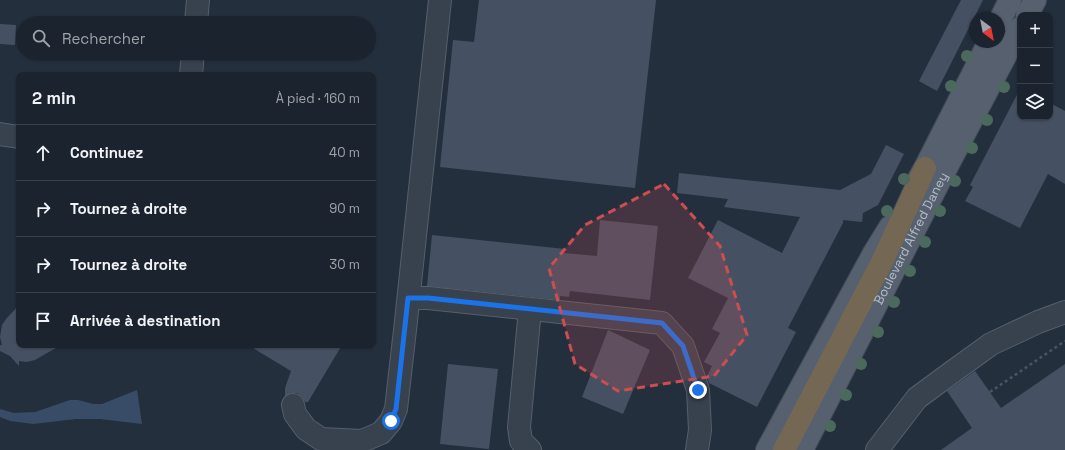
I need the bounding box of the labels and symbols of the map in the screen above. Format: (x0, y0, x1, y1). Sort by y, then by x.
north arrow (969, 12, 1005, 48)
street label: Boulevard Alfred Daney (869, 169, 951, 307)
route end (689, 381, 707, 399)
route start (382, 412, 400, 430)

